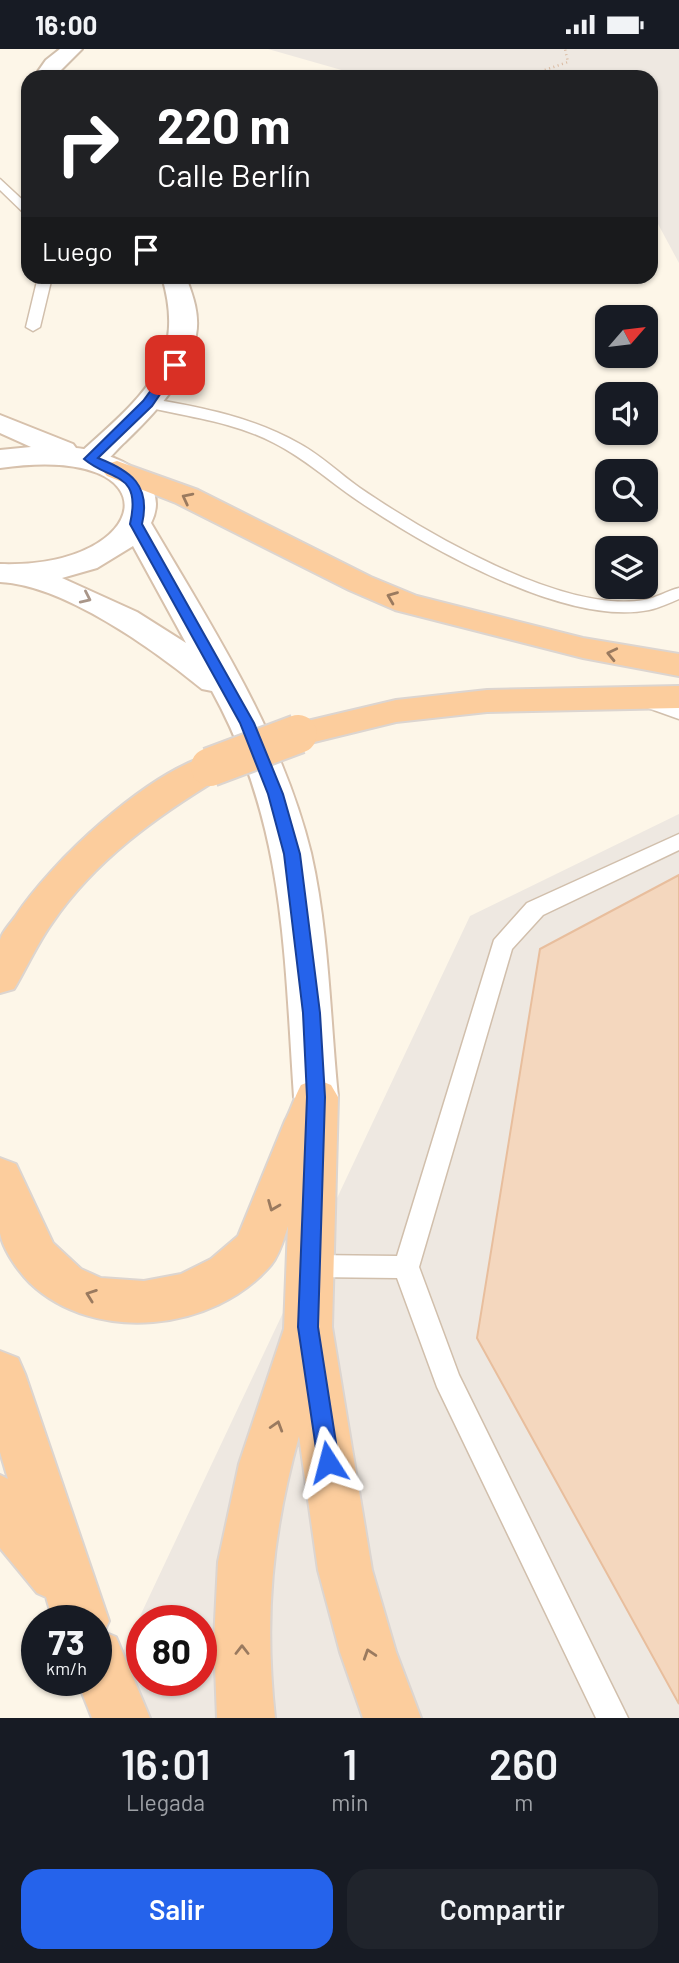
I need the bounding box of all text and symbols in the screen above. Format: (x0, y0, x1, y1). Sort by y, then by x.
text: 16:00 (35, 9, 97, 40)
text: 220 m (157, 95, 291, 154)
icon: right (42, 98, 133, 189)
text: Calle Berlín (157, 155, 311, 193)
icon: arrive (127, 231, 165, 269)
text: Luego (42, 235, 113, 266)
north arrow (595, 305, 658, 367)
map controls (595, 305, 658, 599)
pin (145, 335, 205, 395)
icon: arrive (156, 346, 194, 384)
button: sound (595, 382, 658, 445)
button: search (595, 459, 658, 522)
one-way arrow (182, 492, 194, 506)
button: layers (595, 536, 658, 599)
one-way arrow (78, 590, 91, 604)
one-way arrow (387, 591, 399, 605)
one-way arrow (606, 647, 618, 662)
one-way arrow (268, 1199, 282, 1211)
one-way arrow (86, 1289, 98, 1303)
one-way arrow (269, 1421, 284, 1433)
position arrow (291, 1425, 365, 1499)
speed limit sign: 80 (126, 1605, 217, 1696)
text: 73 (48, 1620, 85, 1662)
one-way arrow (234, 1644, 250, 1655)
one-way arrow (363, 1648, 377, 1660)
text: km/h (46, 1657, 87, 1679)
text: 16:01 (121, 1738, 211, 1788)
text: 1 (342, 1738, 357, 1788)
text: 260 (489, 1738, 558, 1788)
text: Llegada (126, 1788, 205, 1816)
text: min (331, 1788, 368, 1816)
text: m (514, 1788, 533, 1816)
button: Salir (21, 1869, 333, 1949)
button: Compartir (347, 1869, 658, 1949)

